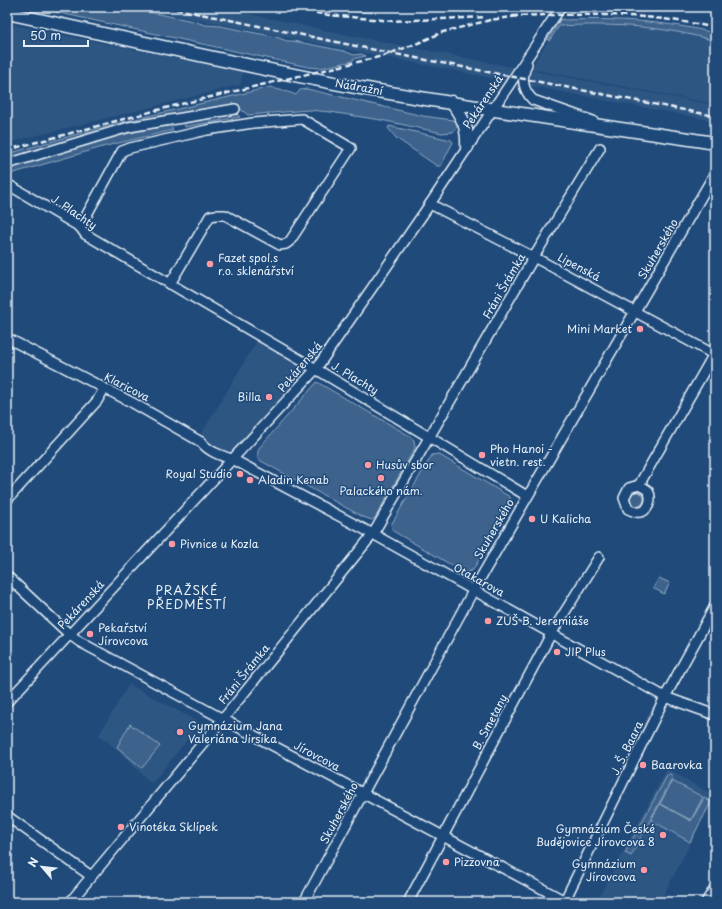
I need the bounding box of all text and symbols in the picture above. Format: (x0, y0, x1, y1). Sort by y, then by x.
scale bar (24, 22, 88, 48)
text: 50 m (30, 26, 61, 44)
street label: Pekárenská (458, 71, 507, 132)
street label: Nádražní (334, 74, 385, 99)
street label: J. Plachty (48, 190, 101, 233)
street label: Skuherského (633, 215, 682, 282)
street label: Lipenská (555, 248, 604, 285)
place label: Fazet spol.s r.o. sklenářství (218, 249, 294, 279)
street label: Fráni Šrámka (478, 249, 530, 322)
marker: Fazet spol.s r.o. sklenářství (205, 259, 215, 269)
place label: Mini Market (567, 320, 632, 337)
marker: Mini Market (635, 324, 645, 334)
street label: Pekárenská (273, 337, 326, 396)
street label: J. Plachty (329, 357, 382, 398)
street label: Klaricova (101, 368, 153, 405)
place label: Billa (237, 388, 261, 405)
marker: Billa (264, 392, 274, 402)
place label: Pho Hanoi - vietn. rest. (490, 440, 553, 470)
marker: Pho Hanoi - vietn. rest. (477, 450, 487, 460)
place label: Husův sbor (376, 456, 434, 473)
marker: Husův sbor (363, 460, 373, 470)
place label: Royal Studio (166, 465, 232, 482)
marker: Royal Studio (235, 469, 245, 479)
place label: Aladin Kenab (258, 471, 329, 488)
marker: Palackého nám. (376, 473, 386, 483)
marker: Aladin Kenab (245, 475, 255, 485)
place label: Palackého nám. (339, 482, 423, 499)
street label: Skuherského (469, 495, 518, 562)
place label: U Kalicha (540, 510, 591, 527)
marker: U Kalicha (527, 514, 537, 524)
place label: Pivnice u Kozla (180, 535, 259, 552)
marker: Pivnice u Kozla (167, 539, 177, 549)
street label: Otakarova (451, 559, 508, 601)
street label: Pekárenská (53, 576, 108, 633)
district label: PRAŽSKÉ PŘEDMĚSTÍ (147, 581, 227, 613)
place label: ZUŠ B. Jeremiáše (496, 612, 589, 629)
marker: ZUŠ B. Jeremiáše (483, 616, 493, 626)
place label: Pekařství Jírovcova (98, 619, 148, 649)
marker: Pekařství Jírovcova (85, 629, 95, 639)
street label: Fráni Šrámka (214, 639, 274, 708)
place label: JIP Plus (565, 643, 606, 660)
marker: JIP Plus (552, 647, 562, 657)
street label: B. Smetany (468, 691, 511, 753)
place label: Gymnázium Jana Valeriána Jirsíka (188, 717, 283, 747)
street label: J. Š. Baara (606, 718, 647, 778)
marker: Gymnázium Jana Valeriána Jirsíka (175, 727, 185, 737)
street label: Jírovcova (291, 736, 344, 775)
place label: Baarovka (651, 756, 703, 773)
marker: Baarovka (638, 760, 648, 770)
street label: Skuherského (315, 779, 362, 847)
place label: Vinotéka Sklípek (129, 818, 218, 835)
place label: Gymnázium České Budějovice Jírovcova 8 (536, 820, 655, 850)
marker: Vinotéka Sklípek (116, 822, 126, 832)
marker: Gymnázium České Budějovice Jírovcova 8 (658, 830, 668, 840)
north arrow (22, 847, 62, 887)
place label: Pizzovna (454, 853, 500, 870)
text: N (23, 854, 42, 870)
place label: Gymnázium Jírovcova (572, 855, 636, 885)
marker: Pizzovna (441, 857, 451, 867)
marker: Gymnázium Jírovcova (639, 865, 649, 875)

